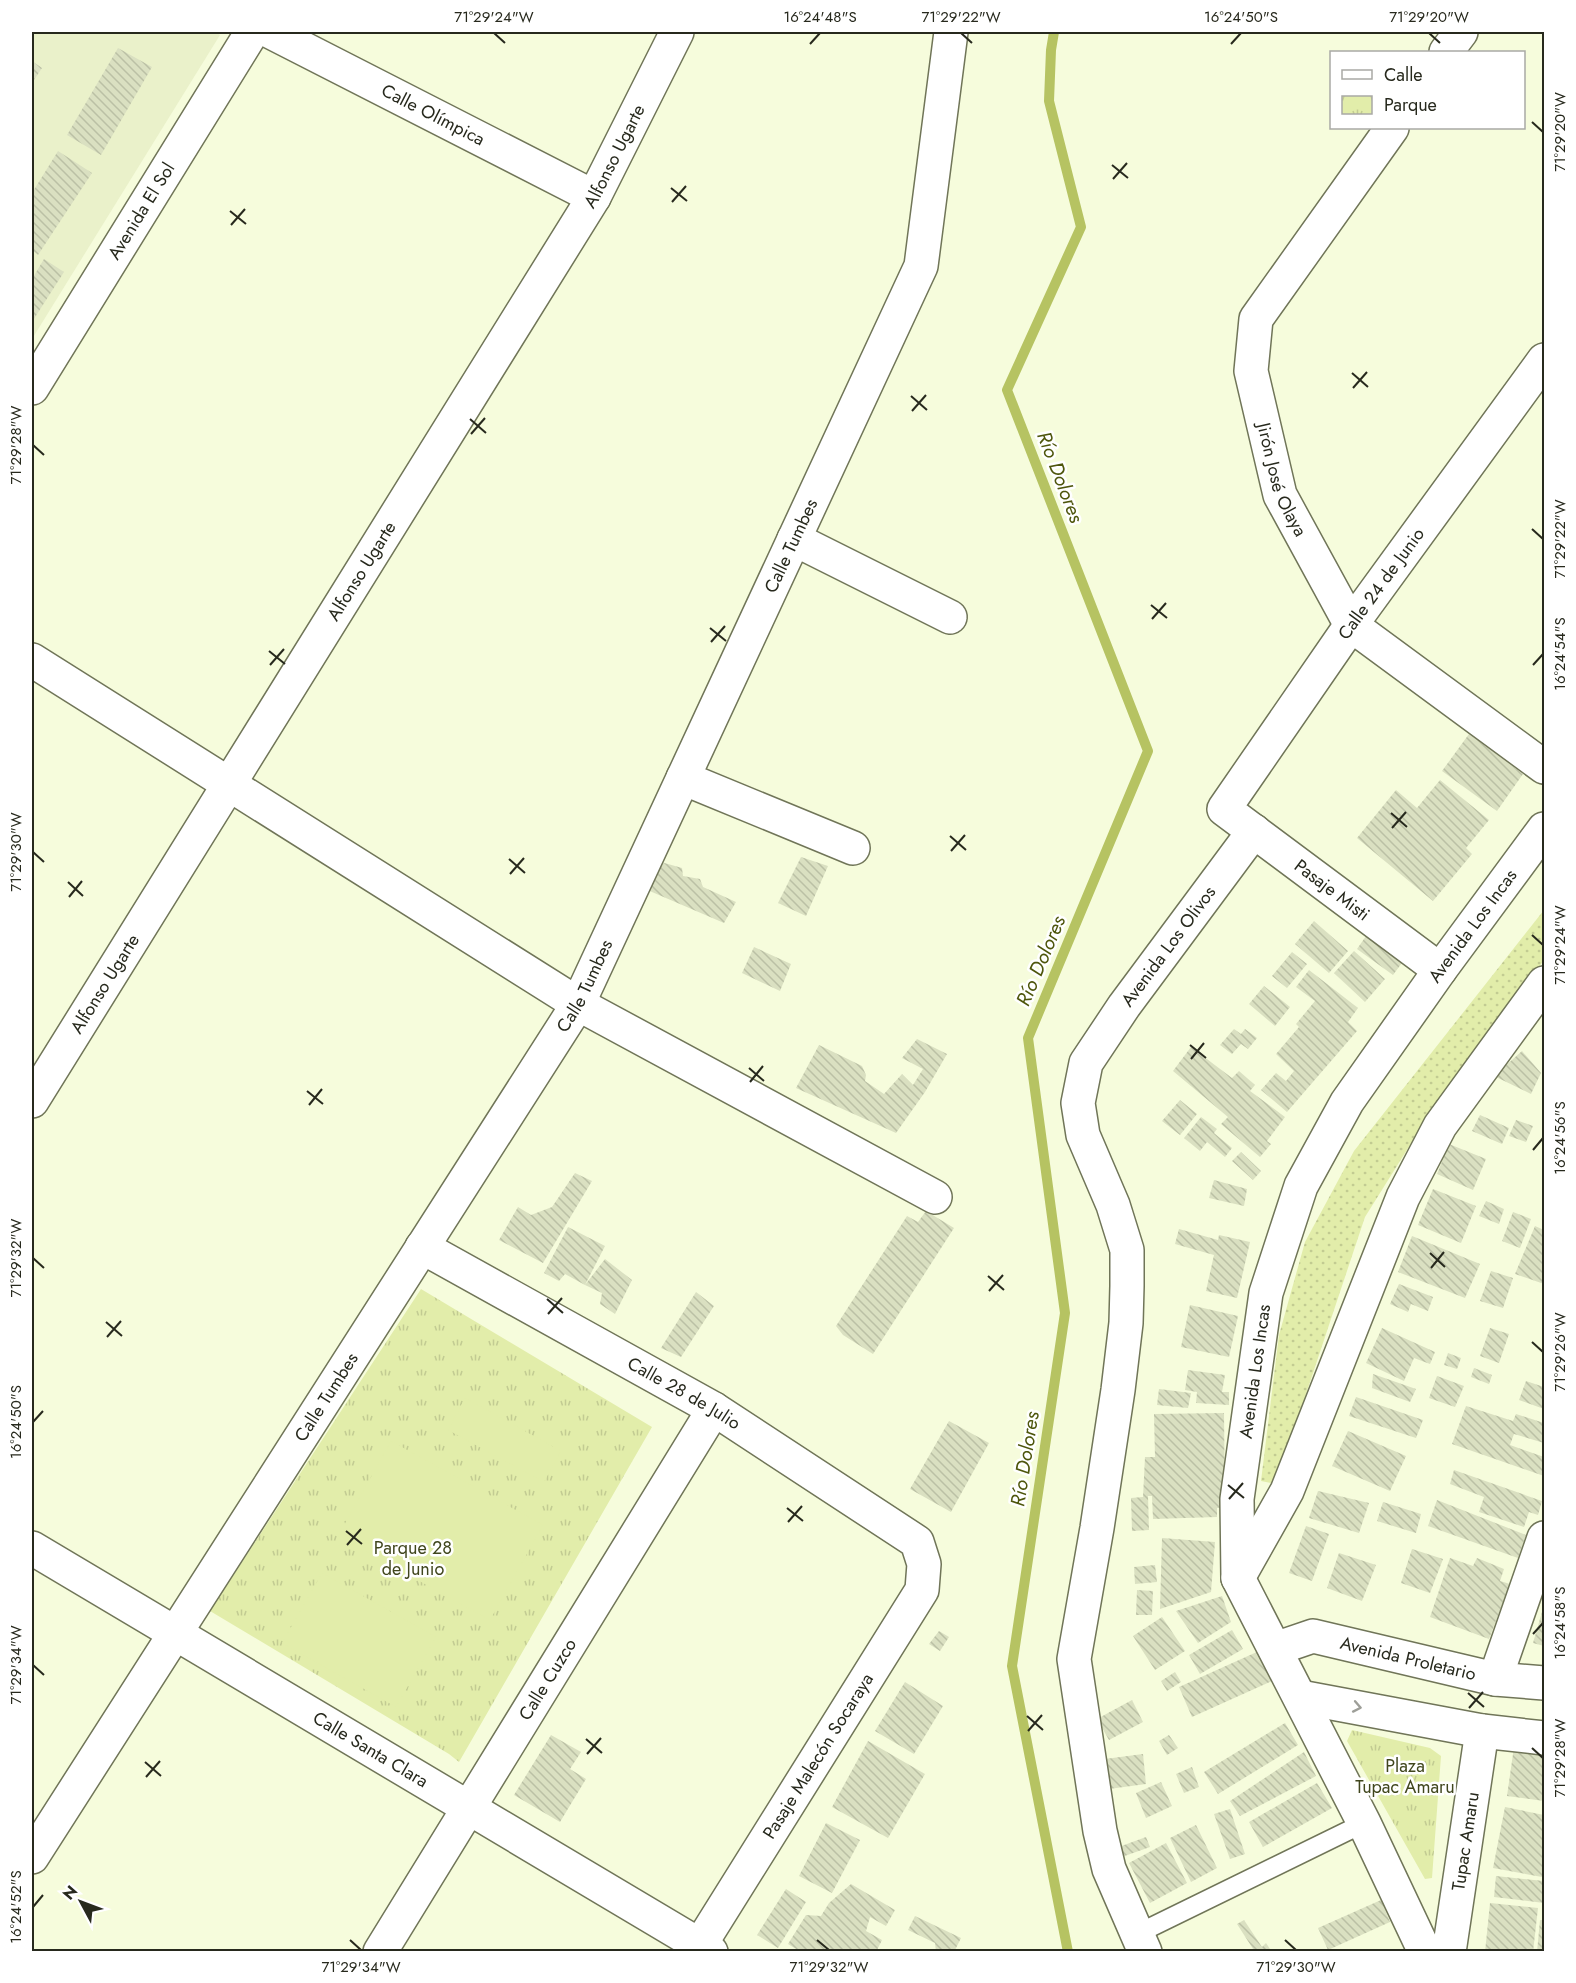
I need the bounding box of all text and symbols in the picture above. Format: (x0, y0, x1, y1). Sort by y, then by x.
text: 71°29'24"W (454, 6, 534, 28)
text: 16°24'48"S (783, 6, 857, 28)
text: 71°29'22"W (921, 6, 1001, 28)
text: 16°24'50"S (1204, 6, 1278, 28)
text: 71°29'20"W (1389, 6, 1469, 28)
legend (1330, 51, 1525, 129)
text: Calle (1384, 62, 1423, 88)
street label: Calle Olímpica (377, 77, 489, 152)
text: Parque (1384, 92, 1437, 118)
text: 71°29'20"W (1549, 92, 1571, 172)
street label: Alfonso Ugarte (577, 100, 651, 213)
street label: Avenida El Sol (101, 158, 181, 265)
text: 71°29'28"W (5, 405, 27, 484)
street label: Jirón José Olaya (1250, 418, 1313, 541)
water label: Río Dolores (1029, 427, 1091, 527)
street label: Calle Tumbes (758, 494, 824, 597)
text: 71°29'22"W (1549, 499, 1571, 579)
street label: Alfonso Ugarte (321, 516, 402, 626)
street label: Calle 24 de Junio (1332, 522, 1431, 645)
text: 16°24'54"S (1549, 617, 1571, 691)
text: 71°29'30"W (5, 812, 27, 892)
street label: Pasaje Misti (1289, 853, 1375, 927)
street label: Avenida Los Incas (1422, 864, 1523, 988)
street label: Avenida Los Olivos (1115, 880, 1222, 1012)
text: 71°29'24"W (1549, 905, 1571, 985)
water label: Río Dolores (1009, 911, 1073, 1011)
street label: Alfonso Ugarte (64, 929, 146, 1039)
street label: Calle Tumbes (550, 935, 619, 1037)
text: 16°24'56"S (1549, 1101, 1571, 1175)
text: 71°29'32"W (5, 1218, 27, 1297)
street label: Avenida Los Incas (1233, 1303, 1277, 1440)
text: 71°29'26"W (1549, 1312, 1571, 1392)
street label: Calle Tumbes (288, 1347, 365, 1447)
street label: Calle 28 de Julio (623, 1350, 746, 1436)
text: 16°24'50"S (5, 1385, 27, 1459)
water label: Río Dolores (1003, 1409, 1047, 1508)
park label: Parque 28 de Junio (374, 1535, 452, 1582)
text: 16°24'58"S (1549, 1587, 1571, 1659)
text: 71°29'34"W (5, 1625, 27, 1705)
street label: Avenida Proletario (1338, 1630, 1479, 1687)
street label: Calle Cuzco (512, 1633, 583, 1726)
street label: Pasaje Malecón Socaraya (756, 1668, 880, 1844)
one-way arrow (1352, 1700, 1362, 1713)
street label: Calle Santa Clara (308, 1705, 433, 1794)
text: 71°29'28"W (1549, 1718, 1571, 1797)
park label: Plaza Tupac Amaru (1355, 1753, 1455, 1800)
street label: Tupac Amaru (1445, 1790, 1486, 1892)
text: 16°24'52"S (5, 1870, 27, 1944)
north arrow (51, 1872, 111, 1932)
text: N (57, 1880, 83, 1905)
text: 71°29'34"W (321, 1956, 401, 1978)
text: 71°29'32"W (790, 1956, 869, 1978)
text: 71°29'30"W (1256, 1956, 1336, 1978)

